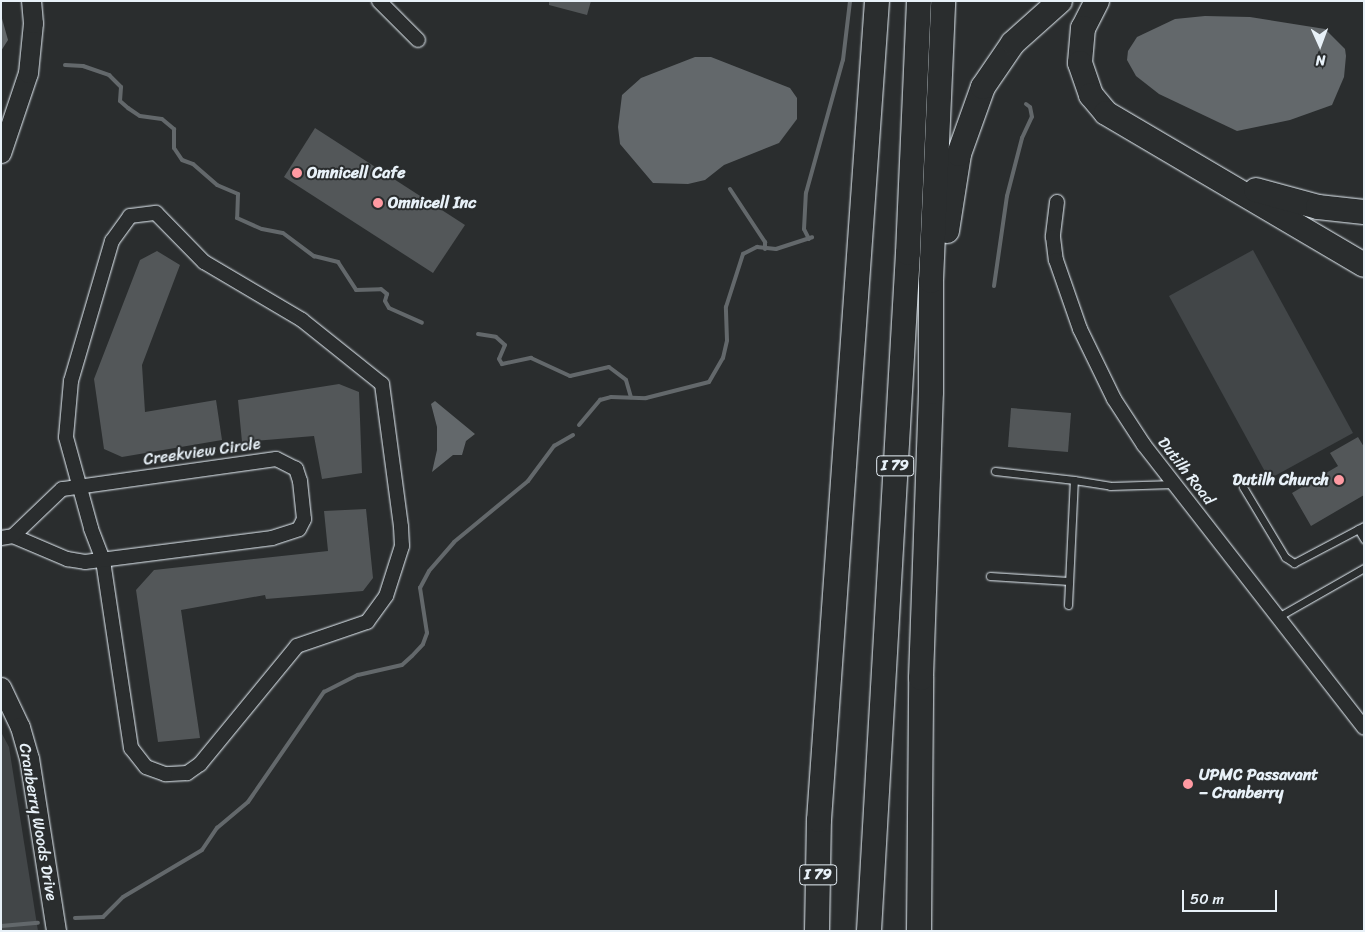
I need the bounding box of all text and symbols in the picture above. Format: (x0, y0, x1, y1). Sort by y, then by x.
north arrow (1295, 20, 1345, 70)
text: N (1315, 48, 1326, 73)
place label: Omnicell Cafe (307, 163, 406, 183)
marker: Omnicell Cafe (291, 167, 303, 179)
place label: Omnicell Inc (388, 193, 476, 213)
marker: Omnicell Inc (372, 197, 384, 209)
street label: Dutilh Road (1154, 433, 1218, 509)
street label: Creekview Circle (142, 434, 262, 470)
road number: I 79 (875, 454, 915, 478)
place label: Dutilh Church (1232, 470, 1329, 490)
marker: Dutilh Church (1333, 474, 1345, 486)
street label: Cranberry Woods Drive (15, 741, 61, 903)
place label: UPMC Passavant – Cranberry (1199, 765, 1318, 803)
marker: UPMC Passavant – Cranberry (1181, 777, 1195, 791)
road number: I 79 (798, 862, 838, 888)
scale bar (1185, 880, 1280, 912)
text: 50 m (1190, 886, 1224, 912)

